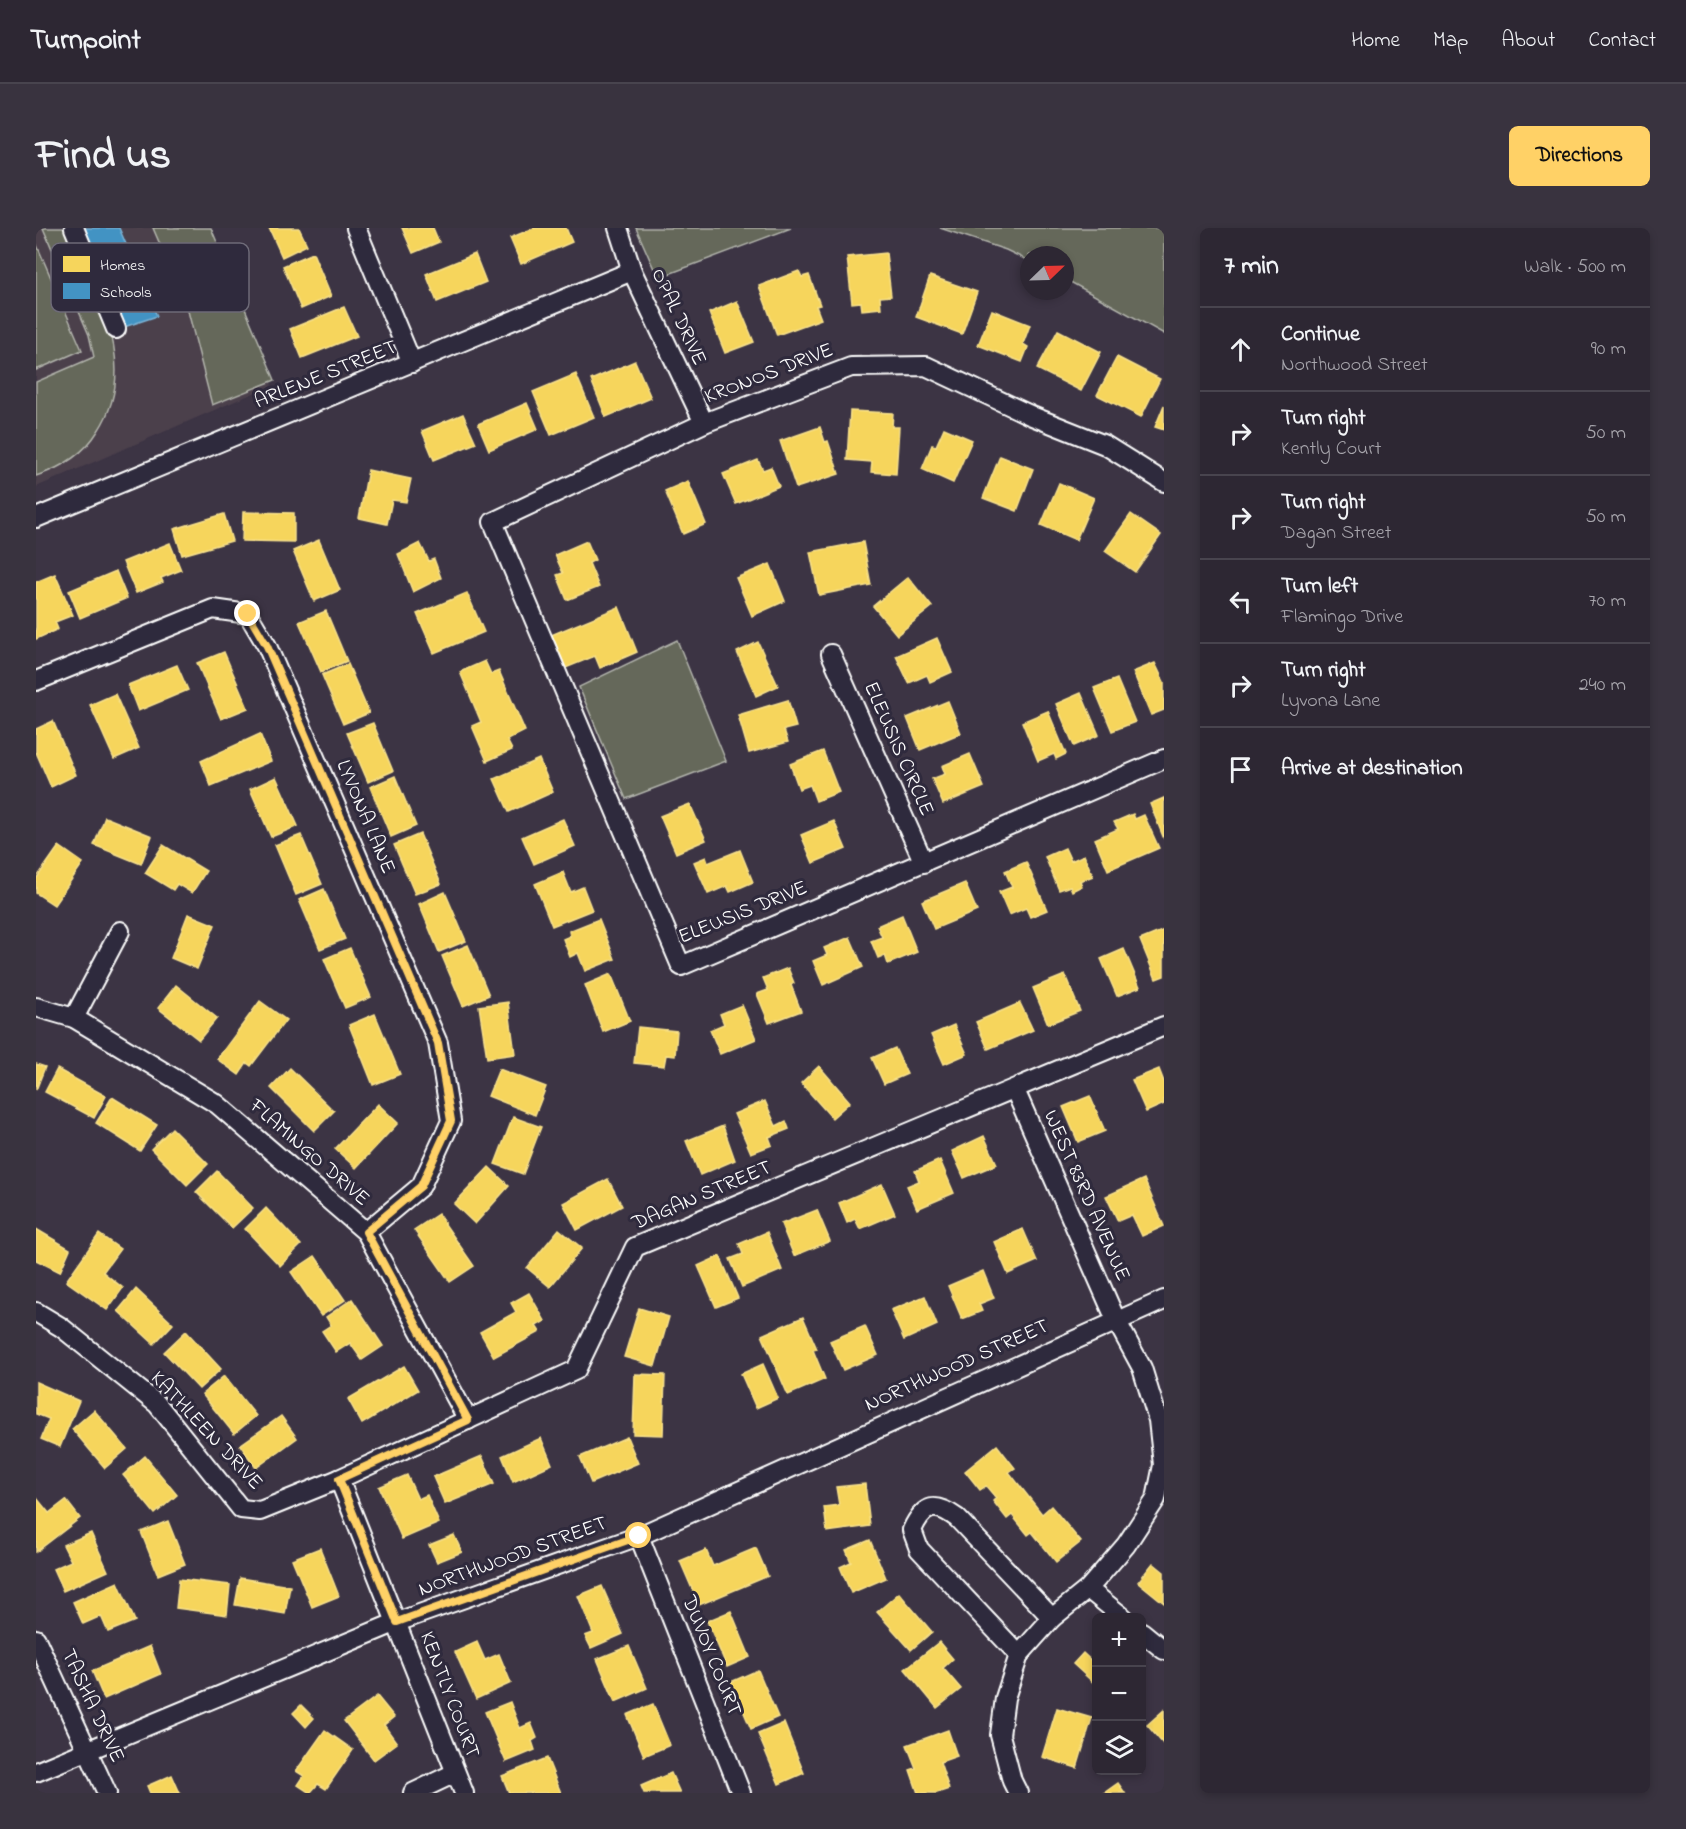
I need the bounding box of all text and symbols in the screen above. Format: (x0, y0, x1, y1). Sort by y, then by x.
text: Turnpoint (30, 21, 141, 62)
text: Home (1351, 26, 1400, 56)
text: Map (1433, 26, 1468, 56)
text: About (1501, 26, 1555, 56)
text: Contact (1588, 26, 1656, 56)
text: Find us (36, 126, 171, 187)
button: Directions (1509, 126, 1650, 186)
legend (51, 243, 249, 312)
north arrow (1020, 246, 1074, 300)
text: 7 min (1224, 248, 1279, 286)
text: Walk · 500 m (1524, 253, 1626, 282)
text: Homes (100, 254, 145, 278)
street label: OPAL DRIVE (642, 264, 714, 370)
text: Schools (100, 281, 152, 305)
text: Continue (1281, 319, 1360, 351)
street label: ARLENE STREET (250, 333, 402, 417)
icon: ahead (1224, 333, 1257, 366)
text: 90 m (1591, 335, 1626, 364)
street label: KRONOS DRIVE (700, 336, 838, 412)
text: Northwood Street (1281, 351, 1428, 380)
text: Turn right (1281, 403, 1366, 435)
icon: right (1224, 417, 1257, 450)
text: 50 m (1585, 419, 1626, 448)
text: Kently Court (1281, 435, 1381, 464)
text: Turn right (1281, 487, 1366, 519)
icon: right (1224, 501, 1257, 534)
text: 50 m (1585, 503, 1626, 532)
text: Dagan Street (1281, 519, 1392, 548)
text: Turn left (1281, 571, 1358, 603)
icon: left (1224, 585, 1257, 618)
text: 70 m (1589, 587, 1626, 616)
route end (234, 600, 260, 626)
text: Flamingo Drive (1281, 603, 1403, 632)
text: Turn right (1281, 655, 1366, 687)
icon: right (1224, 669, 1257, 702)
text: 240 m (1579, 671, 1626, 700)
street label: ELEUSIS CIRCLE (855, 677, 941, 821)
text: Lyvona Lane (1281, 687, 1380, 716)
icon: arrive (1224, 753, 1257, 786)
text: Arrive at destination (1281, 753, 1463, 785)
street label: LYVONA LANE (328, 755, 402, 879)
street label: ELEUSIS DRIVE (674, 873, 812, 953)
street label: FLAMINGO DRIVE (241, 1091, 376, 1214)
street label: WEST 83RD AVENUE (1035, 1106, 1137, 1286)
street label: DAGAN STREET (627, 1153, 776, 1239)
street label: NORTHWOOD STREET (860, 1312, 1054, 1420)
street label: KATHLEEN DRIVE (143, 1365, 269, 1497)
street label: NORTHWOOD STREET (414, 1509, 612, 1605)
route start (625, 1522, 651, 1548)
street label: DUVOY COURT (673, 1590, 749, 1721)
map controls (1092, 1613, 1146, 1775)
button: + (1092, 1613, 1146, 1667)
street label: KENTLY COURT (411, 1627, 487, 1763)
street label: TASHA DRIVE (53, 1644, 131, 1768)
button: − (1092, 1667, 1146, 1721)
button: layers (1092, 1721, 1146, 1775)

